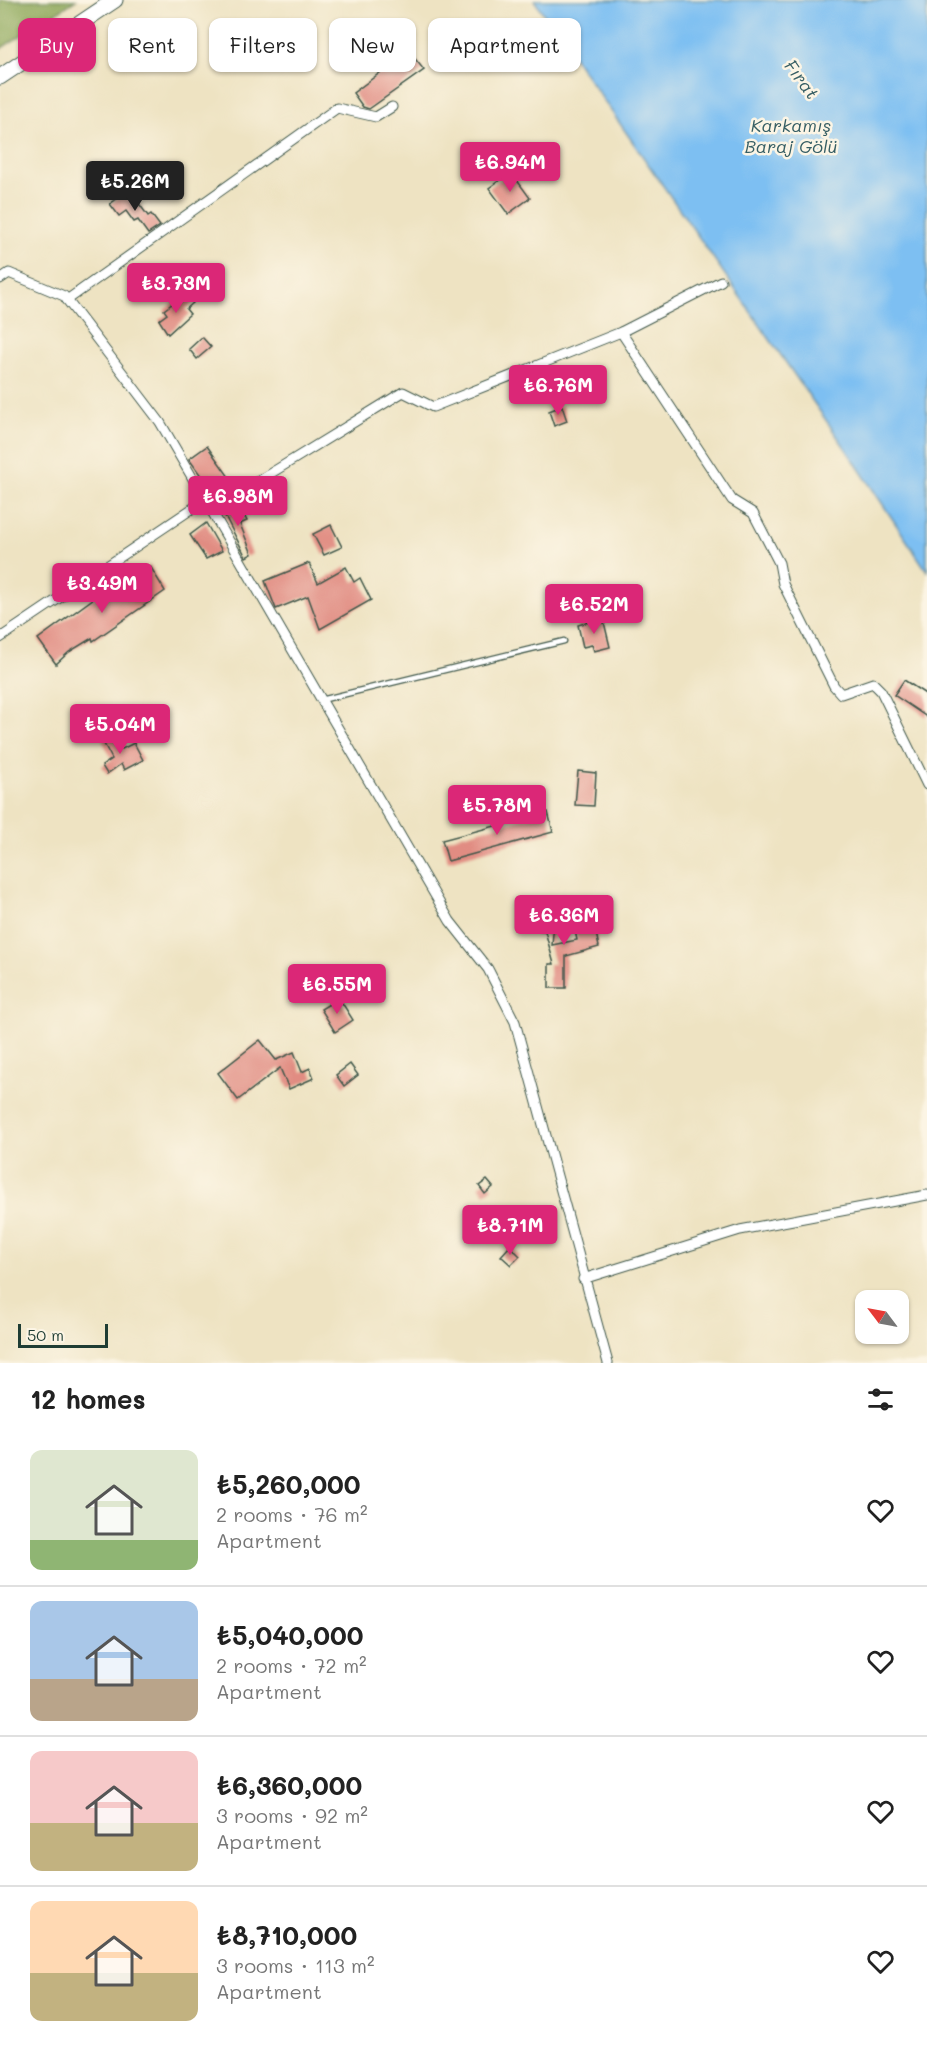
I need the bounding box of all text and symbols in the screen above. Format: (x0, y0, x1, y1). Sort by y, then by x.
chip: Buy (18, 18, 96, 72)
chip: Rent (108, 18, 197, 72)
chip: Filters (209, 18, 317, 72)
chip: New (329, 18, 416, 72)
chip: Apartment (428, 18, 581, 72)
water label: Fırat (779, 54, 825, 104)
water label: Karkamış Baraj Gölü (745, 113, 838, 158)
pin: ₺6.94M (461, 142, 559, 193)
text: ₺6.94M (474, 148, 546, 174)
pin: ₺5.26M (86, 161, 184, 212)
text: ₺5.26M (100, 167, 170, 193)
pin: ₺3.73M (127, 263, 225, 314)
text: ₺3.73M (141, 269, 211, 295)
pin: ₺6.76M (509, 365, 607, 416)
text: ₺6.76M (523, 371, 593, 397)
pin: ₺6.98M (189, 476, 287, 527)
text: ₺6.98M (202, 482, 274, 508)
pin: ₺3.49M (53, 563, 151, 614)
text: ₺3.49M (66, 569, 138, 595)
pin: ₺6.52M (545, 584, 643, 635)
text: ₺6.52M (559, 590, 629, 616)
pin: ₺5.04M (71, 704, 169, 755)
text: ₺5.04M (84, 710, 156, 736)
pin: ₺5.78M (448, 785, 546, 836)
text: ₺5.78M (462, 791, 532, 817)
pin: ₺6.36M (515, 895, 613, 946)
text: ₺6.36M (528, 901, 600, 927)
pin: ₺6.55M (288, 964, 386, 1015)
text: ₺6.55M (302, 970, 372, 996)
pin: ₺8.71M (461, 1205, 559, 1256)
text: ₺8.71M (476, 1211, 544, 1237)
north arrow (855, 1290, 909, 1344)
map controls (855, 1290, 909, 1344)
scale bar (18, 1321, 108, 1348)
text: 50 m (27, 1324, 64, 1345)
text: 12 homes (30, 1382, 146, 1416)
icon: filters (864, 1383, 897, 1416)
text: ₺5,260,000 (216, 1467, 361, 1501)
icon: home (78, 1474, 150, 1546)
icon: heart (864, 1494, 897, 1527)
text: 2 rooms · 76 m² (216, 1501, 368, 1527)
text: Apartment (216, 1527, 322, 1553)
text: ₺5,040,000 (216, 1618, 363, 1652)
icon: home (78, 1625, 150, 1697)
icon: heart (864, 1645, 897, 1678)
text: 2 rooms · 72 m² (216, 1652, 367, 1678)
text: Apartment (216, 1678, 322, 1704)
text: ₺6,360,000 (216, 1768, 362, 1802)
icon: home (78, 1775, 150, 1847)
icon: heart (864, 1795, 897, 1828)
text: 3 rooms · 92 m² (216, 1802, 368, 1828)
text: Apartment (216, 1828, 322, 1854)
text: ₺8,710,000 (216, 1918, 357, 1952)
icon: home (78, 1925, 150, 1997)
icon: heart (864, 1945, 897, 1978)
text: 3 rooms · 113 m² (216, 1952, 375, 1978)
text: Apartment (216, 1978, 322, 2004)

